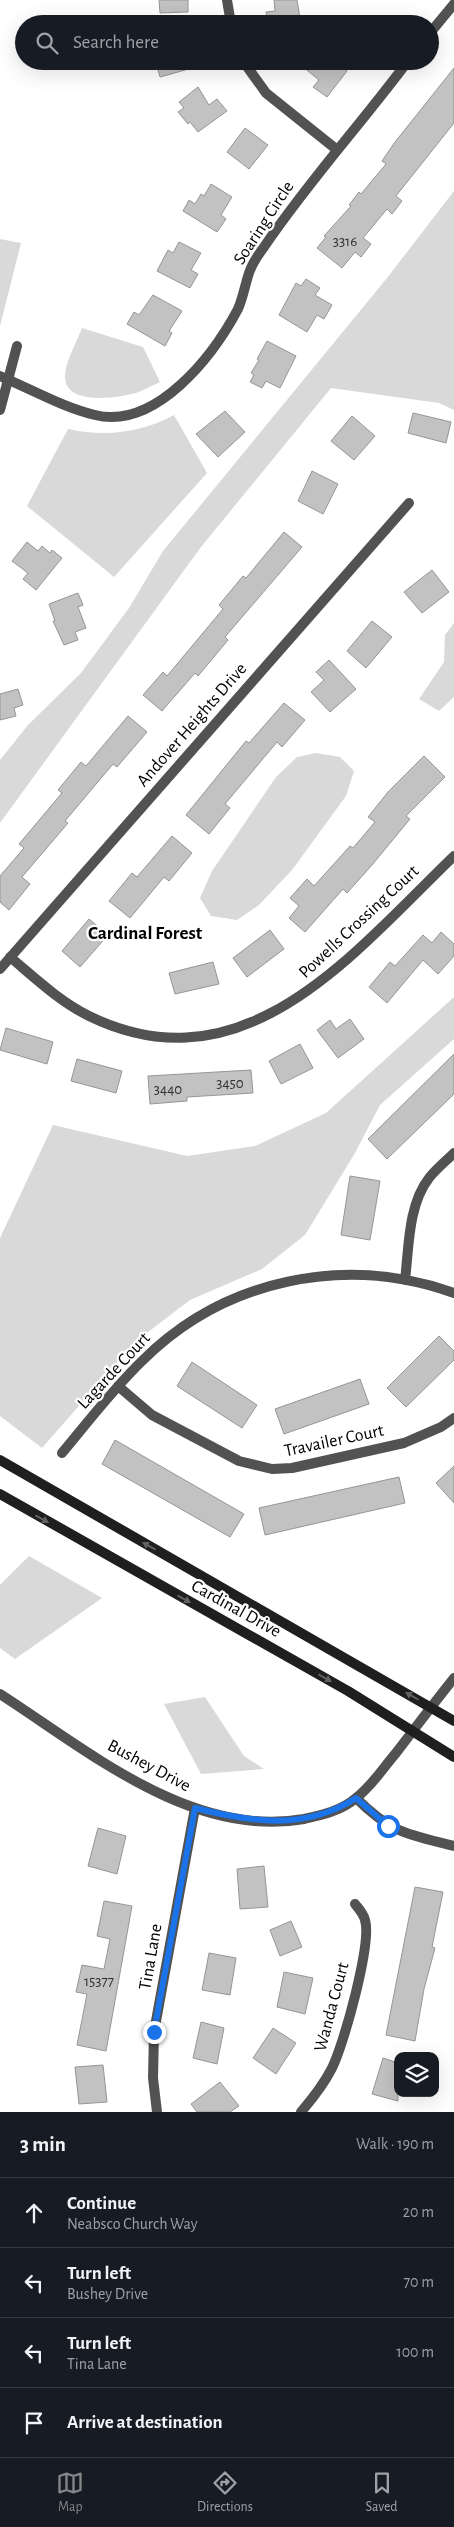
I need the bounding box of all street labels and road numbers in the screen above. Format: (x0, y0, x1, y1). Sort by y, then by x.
street label: Soaring Circle (230, 178, 298, 268)
street label: Andover Heights Drive (134, 660, 250, 790)
street label: Powells Crossing Court (296, 862, 423, 982)
street label: Lagarde Court (74, 1329, 154, 1413)
street label: Travailer Court (283, 1422, 386, 1460)
street label: Cardinal Drive (188, 1577, 284, 1641)
street label: Bushey Drive (104, 1737, 194, 1795)
street label: Tina Lane (136, 1922, 166, 1992)
street label: Wanda Court (311, 1960, 353, 2054)

